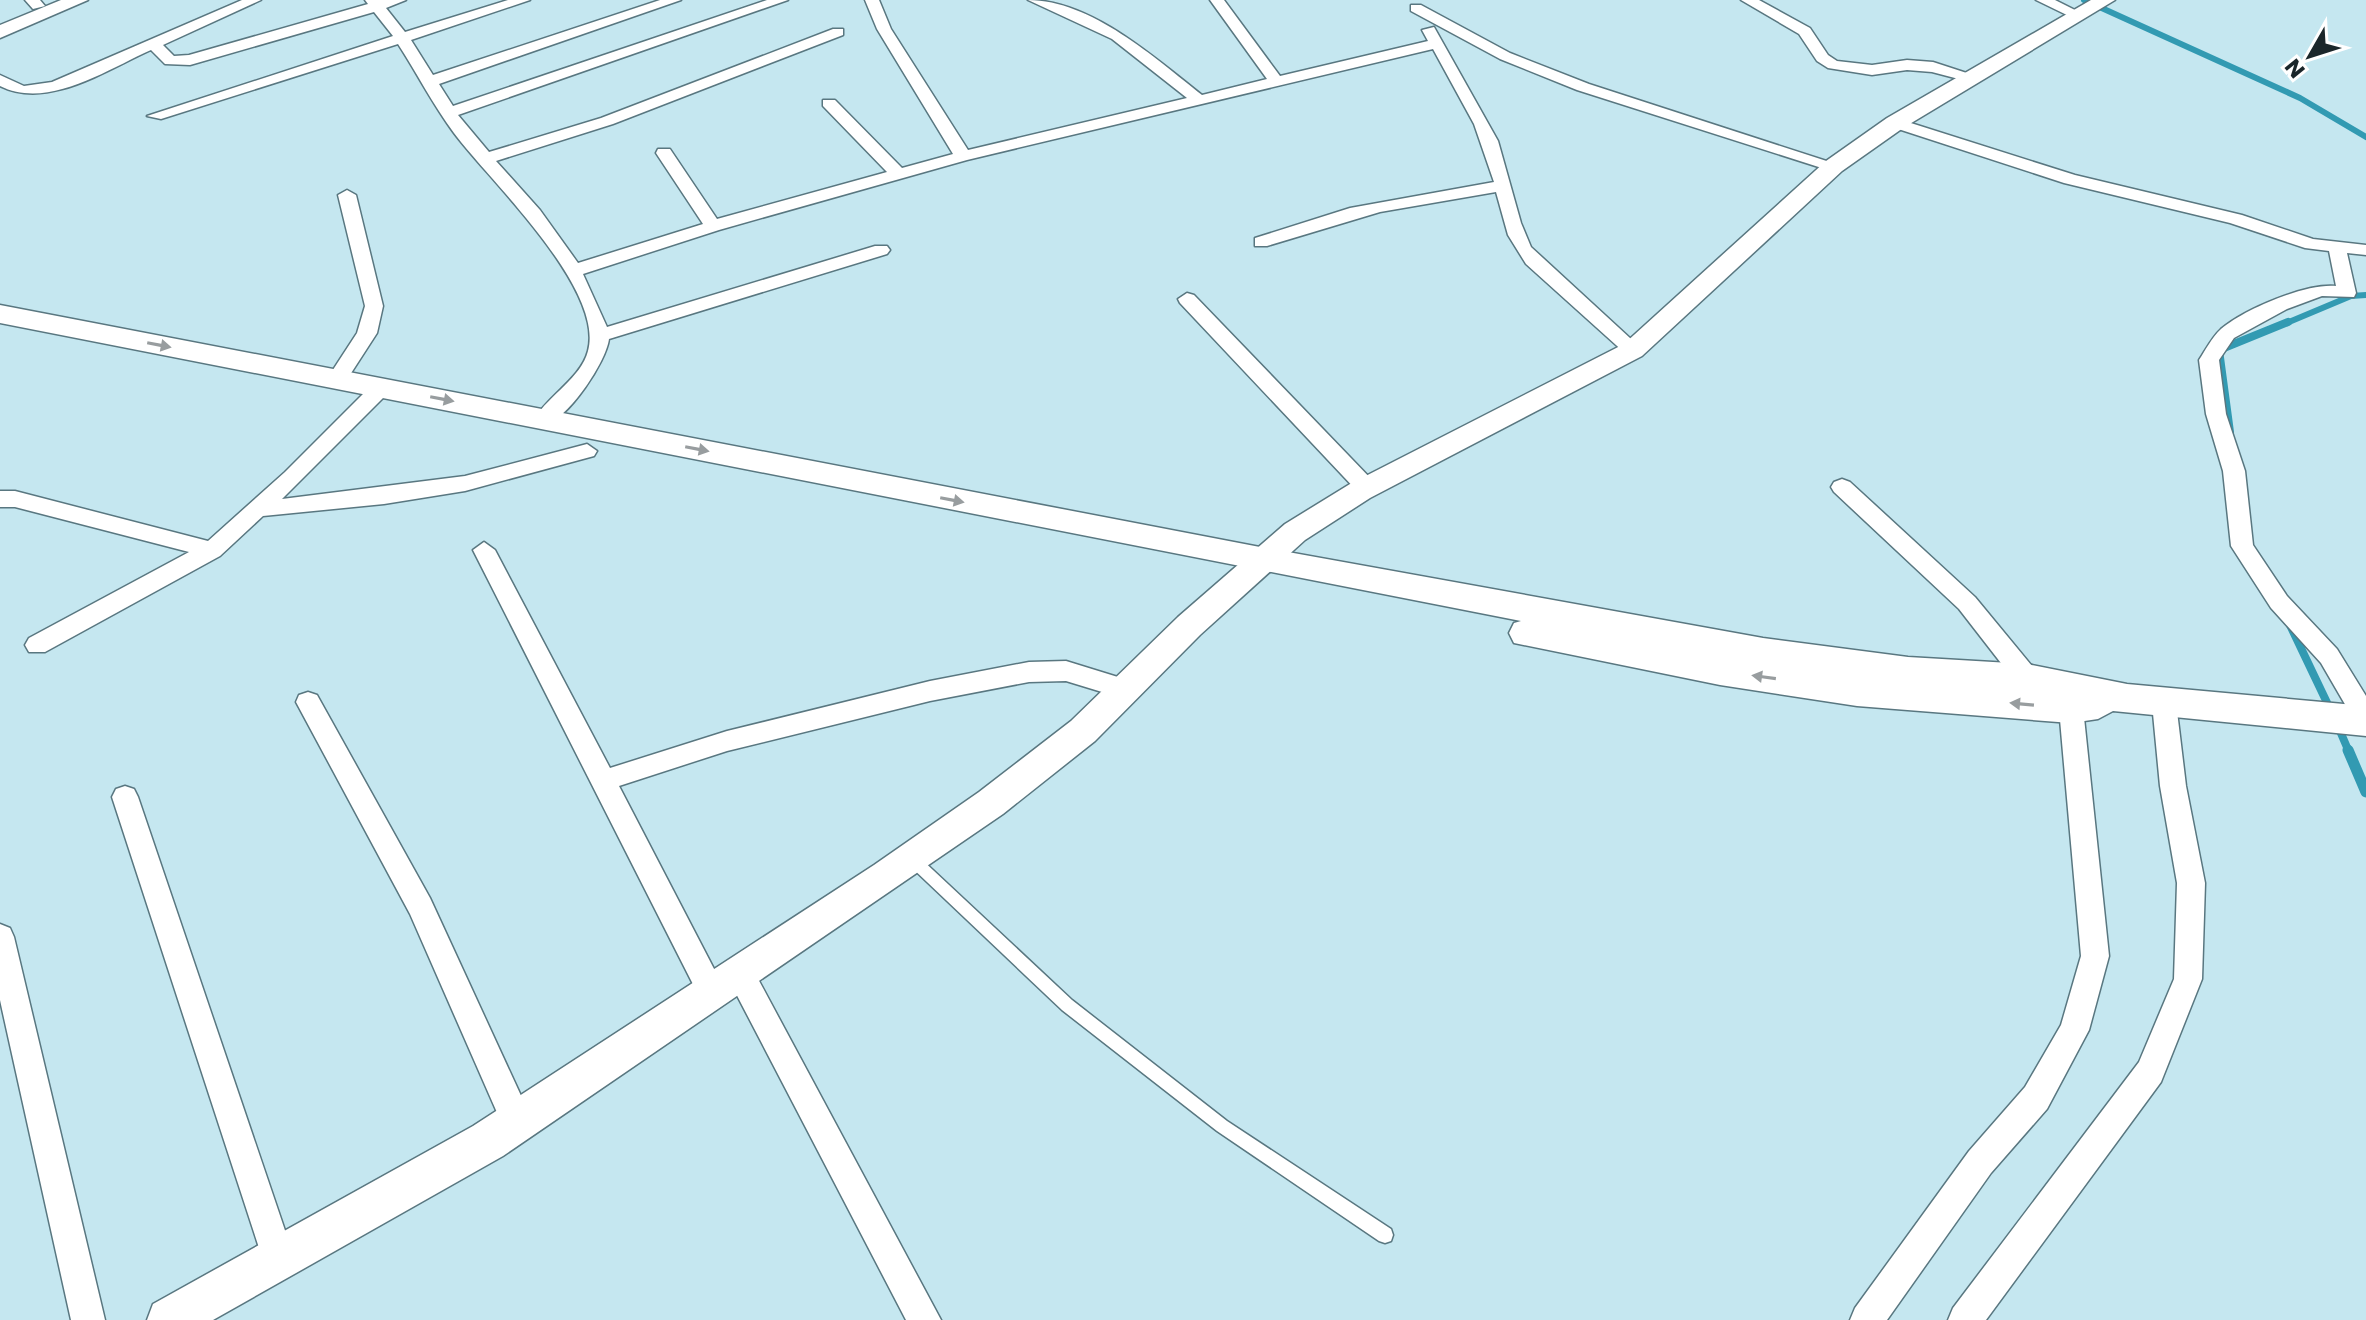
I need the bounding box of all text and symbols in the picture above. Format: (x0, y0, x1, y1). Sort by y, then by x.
north arrow (2270, 16, 2350, 96)
text: N (2278, 52, 2312, 84)
one-way arrow (147, 339, 172, 351)
one-way arrow (430, 393, 455, 405)
one-way arrow (685, 443, 710, 456)
one-way arrow (940, 494, 965, 507)
one-way arrow (1751, 670, 1776, 683)
one-way arrow (2009, 697, 2034, 710)

